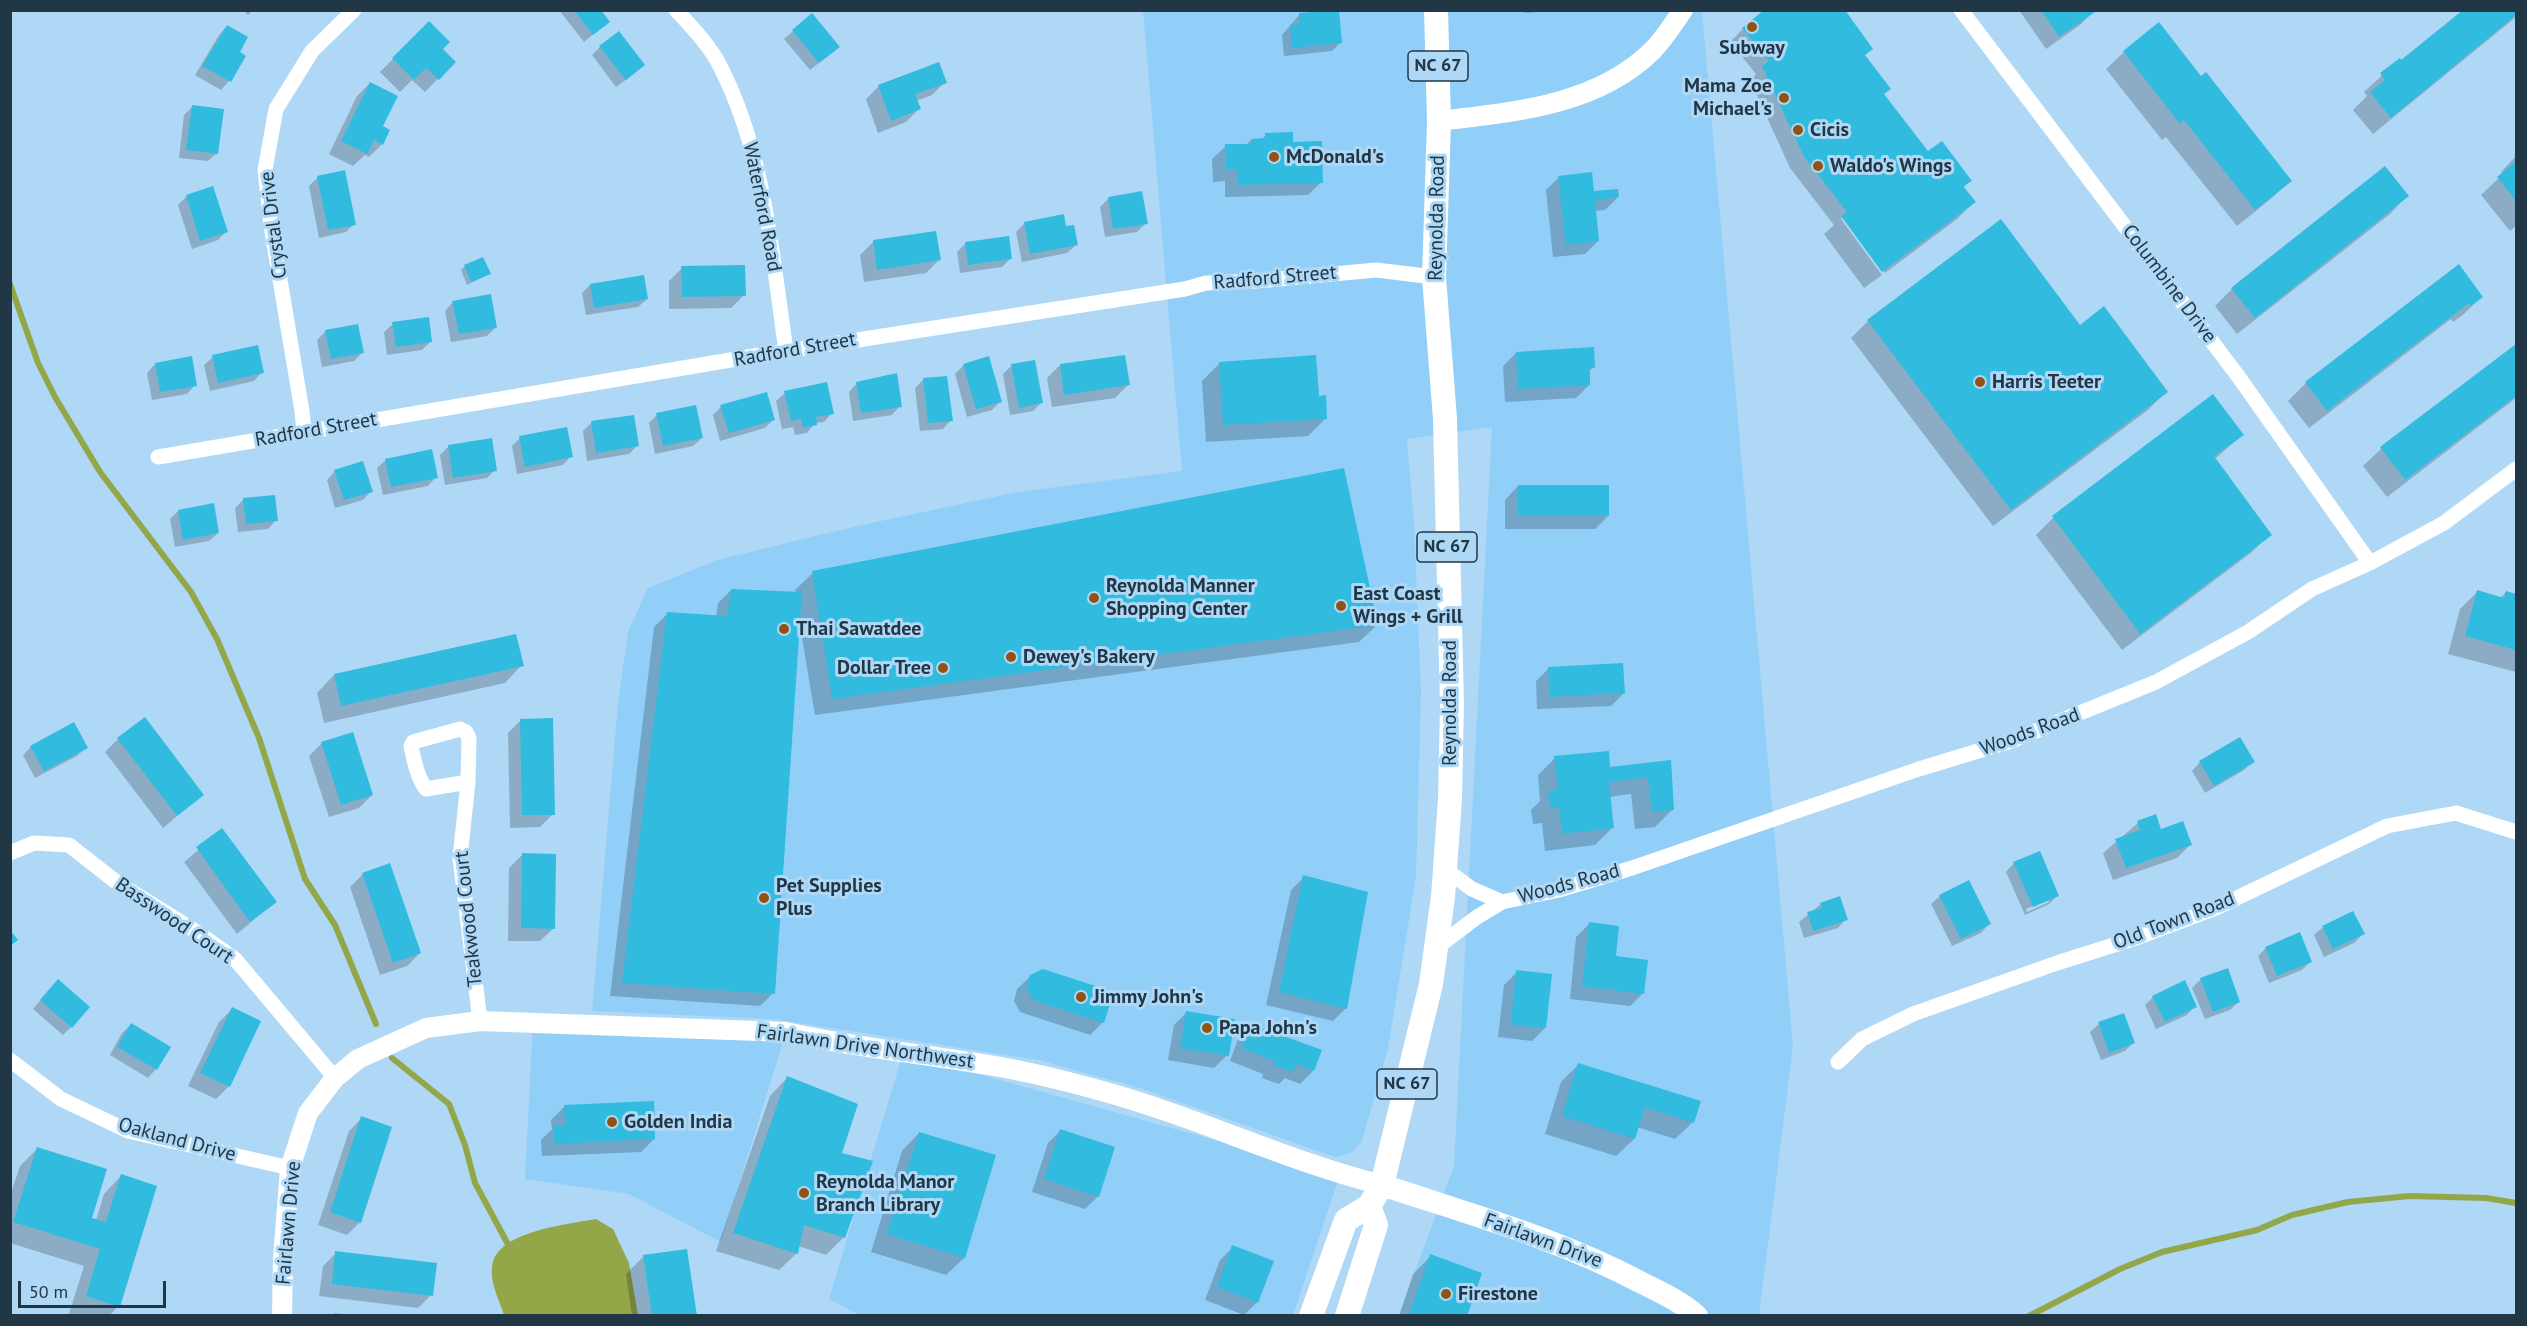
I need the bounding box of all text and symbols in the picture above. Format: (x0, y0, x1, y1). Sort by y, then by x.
marker: Subway (1745, 20, 1759, 34)
place label: Subway (1719, 36, 1785, 60)
road number: NC 67 (1408, 51, 1468, 81)
place label: Mama Zoe Michael's (1684, 74, 1772, 121)
marker: Mama Zoe Michael's (1777, 91, 1791, 105)
place label: Cicis (1810, 118, 1849, 142)
marker: Cicis (1791, 123, 1805, 137)
street label: Waterford Road (738, 140, 786, 274)
place label: McDonald's (1286, 145, 1384, 169)
marker: McDonald's (1267, 150, 1281, 164)
place label: Waldo's Wings (1830, 154, 1952, 178)
street label: Reynolda Road (1424, 155, 1450, 281)
marker: Waldo's Wings (1811, 159, 1825, 173)
street label: Crystal Drive (255, 170, 293, 280)
street label: Columbine Drive (2117, 220, 2221, 348)
street label: Radford Street (1213, 261, 1337, 295)
street label: Radford Street (732, 327, 858, 373)
place label: Harris Teeter (1992, 370, 2101, 394)
marker: Harris Teeter (1973, 375, 1987, 389)
street label: Radford Street (253, 407, 379, 453)
road number: NC 67 (1417, 532, 1477, 562)
place label: Reynolda Manner Shopping Center (1106, 574, 1255, 621)
place label: East Coast Wings + Grill (1353, 582, 1463, 629)
marker: Reynolda Manner Shopping Center (1087, 591, 1101, 605)
marker: East Coast Wings + Grill (1334, 599, 1348, 613)
place label: Thai Sawatdee (796, 617, 921, 641)
marker: Thai Sawatdee (777, 622, 791, 636)
street label: Reynolda Road (1438, 640, 1462, 766)
place label: Dewey's Bakery (1023, 645, 1155, 669)
marker: Dewey's Bakery (1004, 650, 1018, 664)
place label: Dollar Tree (837, 656, 931, 680)
marker: Dollar Tree (936, 661, 950, 675)
street label: Woods Road (1977, 703, 2083, 761)
street label: Teakwood Court (450, 850, 488, 988)
street label: Woods Road (1516, 859, 1622, 909)
street label: Basswood Court (111, 873, 237, 969)
place label: Pet Supplies Plus (776, 874, 882, 921)
street label: Old Town Road (2110, 887, 2238, 955)
marker: Pet Supplies Plus (757, 891, 771, 905)
place label: Jimmy John's (1093, 985, 1203, 1009)
marker: Jimmy John's (1074, 990, 1088, 1004)
place label: Papa John's (1219, 1016, 1317, 1040)
street label: Fairlawn Drive Northwest (755, 1020, 975, 1074)
marker: Papa John's (1200, 1021, 1214, 1035)
road number: NC 67 (1377, 1069, 1437, 1099)
place label: Golden India (624, 1110, 732, 1134)
street label: Oakland Drive (116, 1113, 238, 1167)
marker: Golden India (605, 1115, 619, 1129)
street label: Fairlawn Drive (272, 1160, 306, 1286)
place label: Reynolda Manor Branch Library (816, 1170, 954, 1217)
marker: Reynolda Manor Branch Library (797, 1186, 811, 1200)
street label: Fairlawn Drive (1481, 1209, 1605, 1273)
scale bar (21, 1269, 170, 1307)
text: 50 m (29, 1280, 68, 1303)
place label: Firestone (1458, 1282, 1538, 1306)
marker: Firestone (1439, 1287, 1453, 1301)

